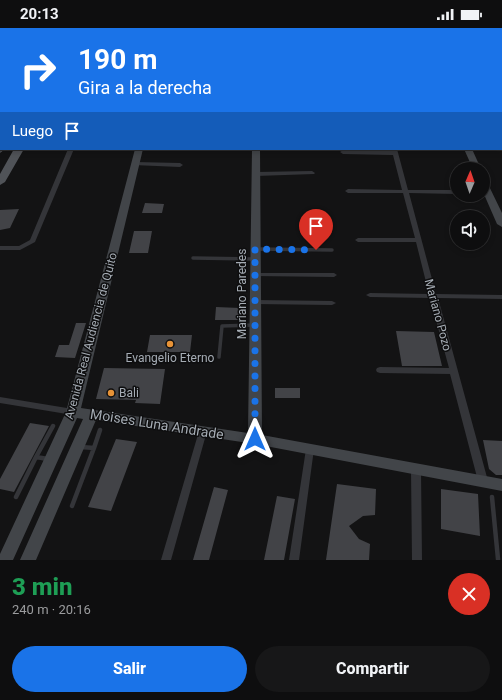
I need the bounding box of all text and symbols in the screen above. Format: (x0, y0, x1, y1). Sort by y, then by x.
text: 20:13 (20, 5, 59, 23)
text: 190 m (78, 43, 157, 76)
icon: right (12, 44, 64, 96)
text: Gira a la derecha (78, 77, 212, 98)
icon: arrive (61, 120, 83, 142)
text: Luego (12, 122, 53, 140)
north arrow (450, 162, 490, 202)
map controls (450, 162, 490, 250)
pin (299, 209, 333, 250)
button: sound (450, 210, 490, 250)
icon: arrive (305, 215, 327, 237)
street label: Mariano Paredes (235, 249, 249, 339)
street label: Avenida Real Audiencia de Quito (62, 251, 120, 421)
street label: Mariano Pozo (422, 277, 454, 353)
marker: Evangelio Eterno (165, 339, 175, 349)
place label: Evangelio Eterno (126, 351, 215, 365)
place label: Bali (119, 386, 139, 400)
marker: Bali (106, 388, 116, 398)
street label: Moises Luna Andrade (89, 406, 225, 442)
position arrow (234, 418, 276, 460)
text: 3 min (12, 573, 73, 601)
button: close (448, 573, 490, 615)
text: 240 m · 20:16 (12, 602, 91, 617)
button: Salir (12, 646, 247, 692)
button: Compartir (255, 646, 490, 692)

